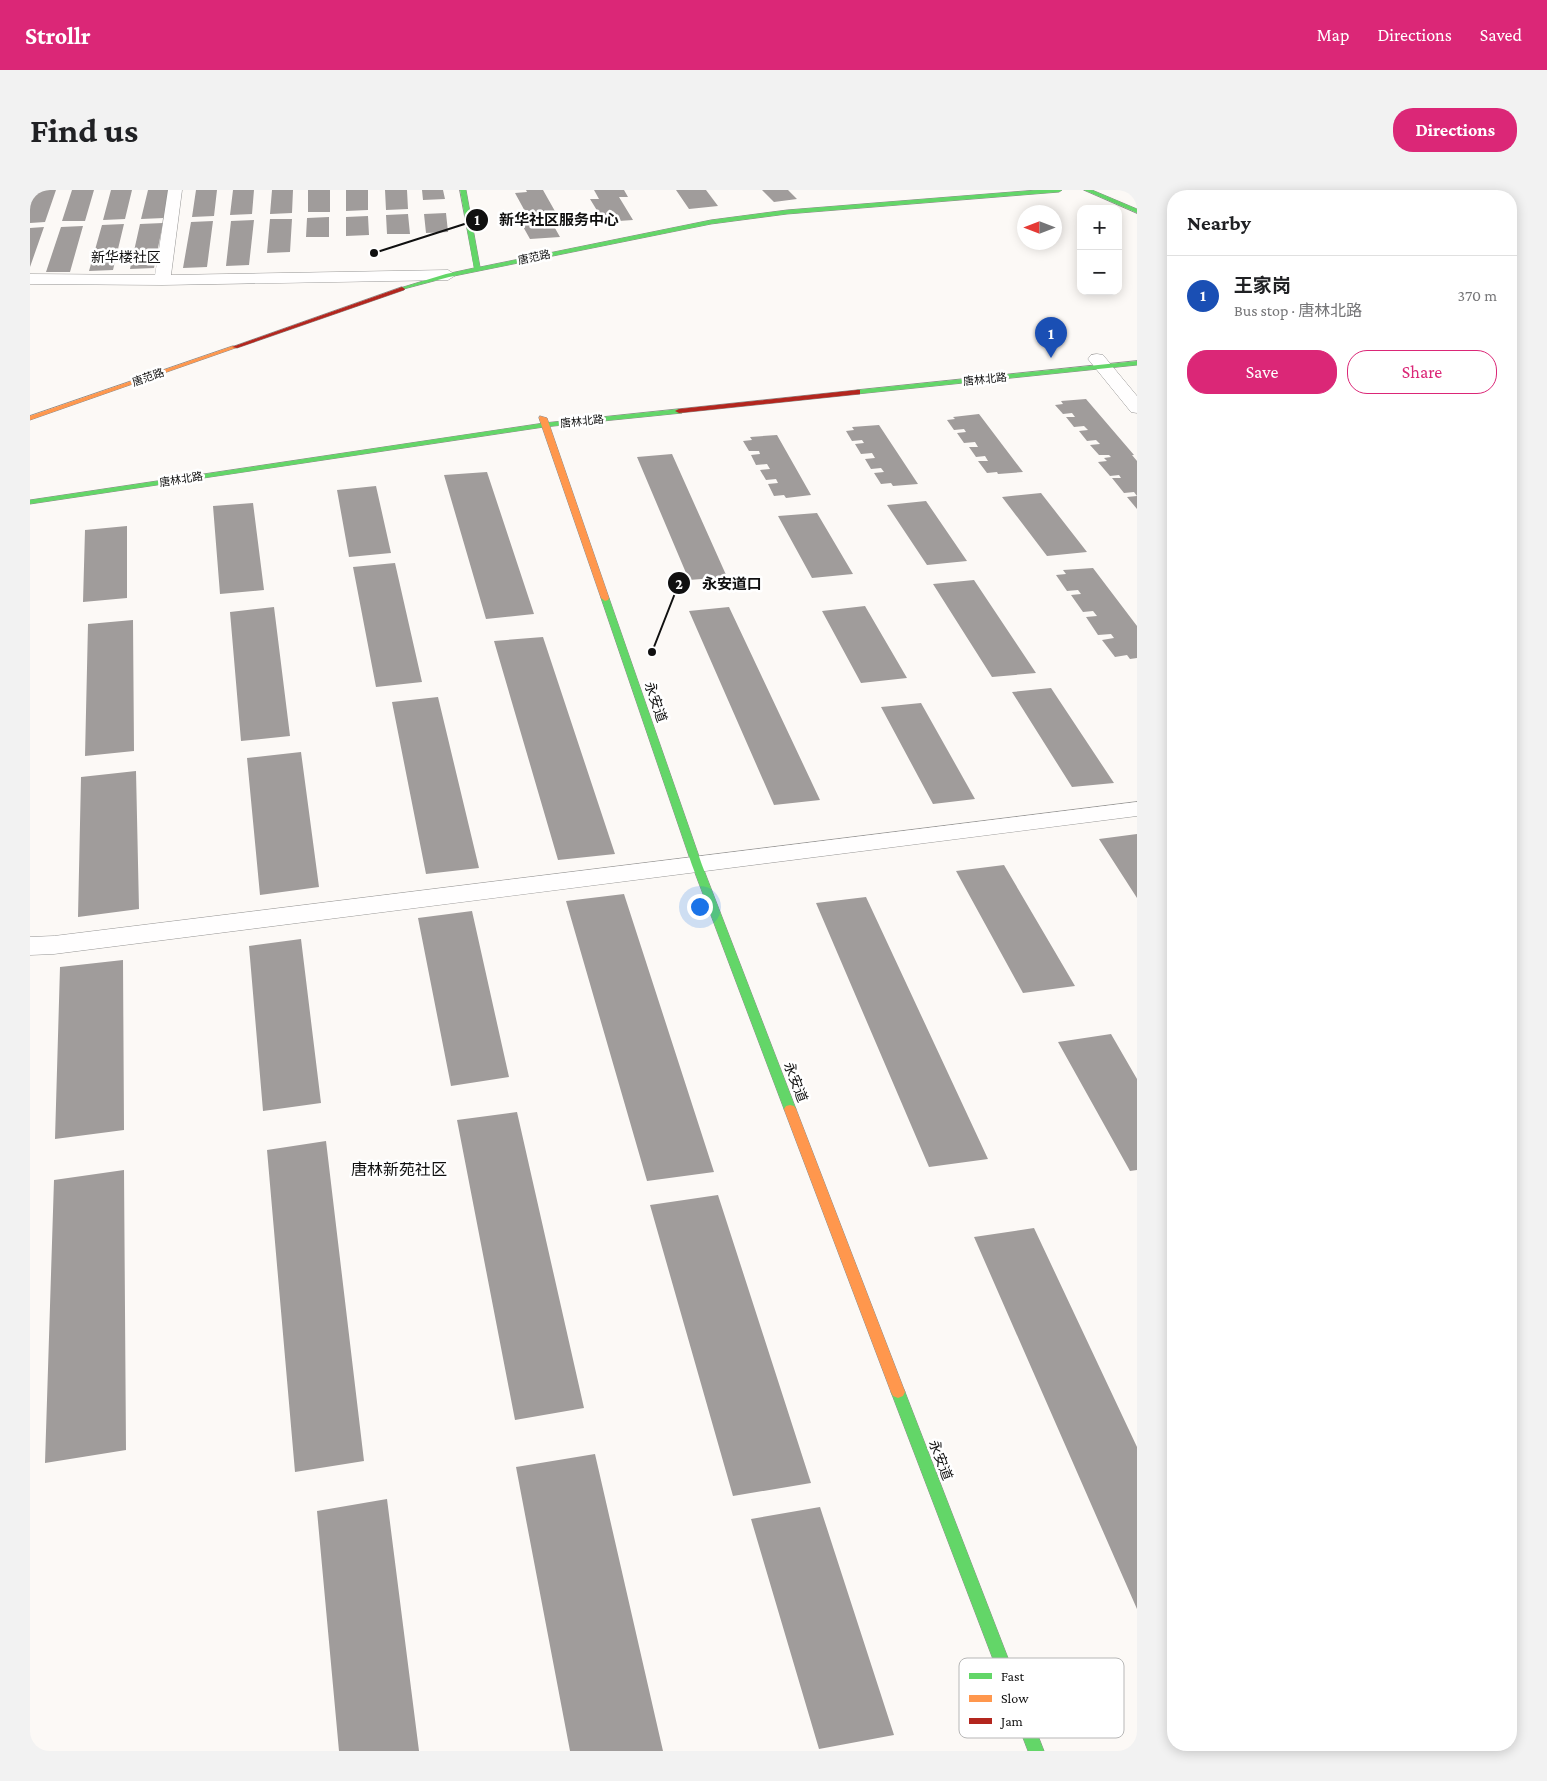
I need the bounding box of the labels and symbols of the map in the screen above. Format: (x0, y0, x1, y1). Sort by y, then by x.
callout: 新华社区服务中心 (464, 205, 629, 235)
north arrow (1017, 205, 1062, 250)
text: 新华社区服务中心 (499, 211, 619, 228)
text: 1 (474, 212, 480, 228)
street label: 唐范路 (517, 248, 551, 266)
district label: 新华楼社区 (91, 249, 161, 265)
pin: 1 (1035, 317, 1067, 358)
street label: 唐范路 (130, 366, 166, 388)
street label: 唐林北路 (962, 371, 1008, 387)
street label: 唐林北路 (559, 413, 605, 429)
street label: 唐林北路 (158, 470, 204, 488)
callout: 永安道口 (667, 568, 772, 598)
text: 2 (675, 576, 683, 592)
text: 永安道口 (702, 576, 762, 592)
street label: 永安道 (642, 680, 670, 724)
your location (687, 894, 713, 920)
street label: 永安道 (781, 1060, 811, 1104)
district label: 唐林新苑社区 (351, 1161, 447, 1178)
street label: 永安道 (926, 1438, 956, 1482)
legend (959, 1658, 1124, 1738)
text: Fast (1001, 1668, 1025, 1684)
text: Slow (1001, 1690, 1029, 1706)
text: Jam (999, 1713, 1023, 1729)

